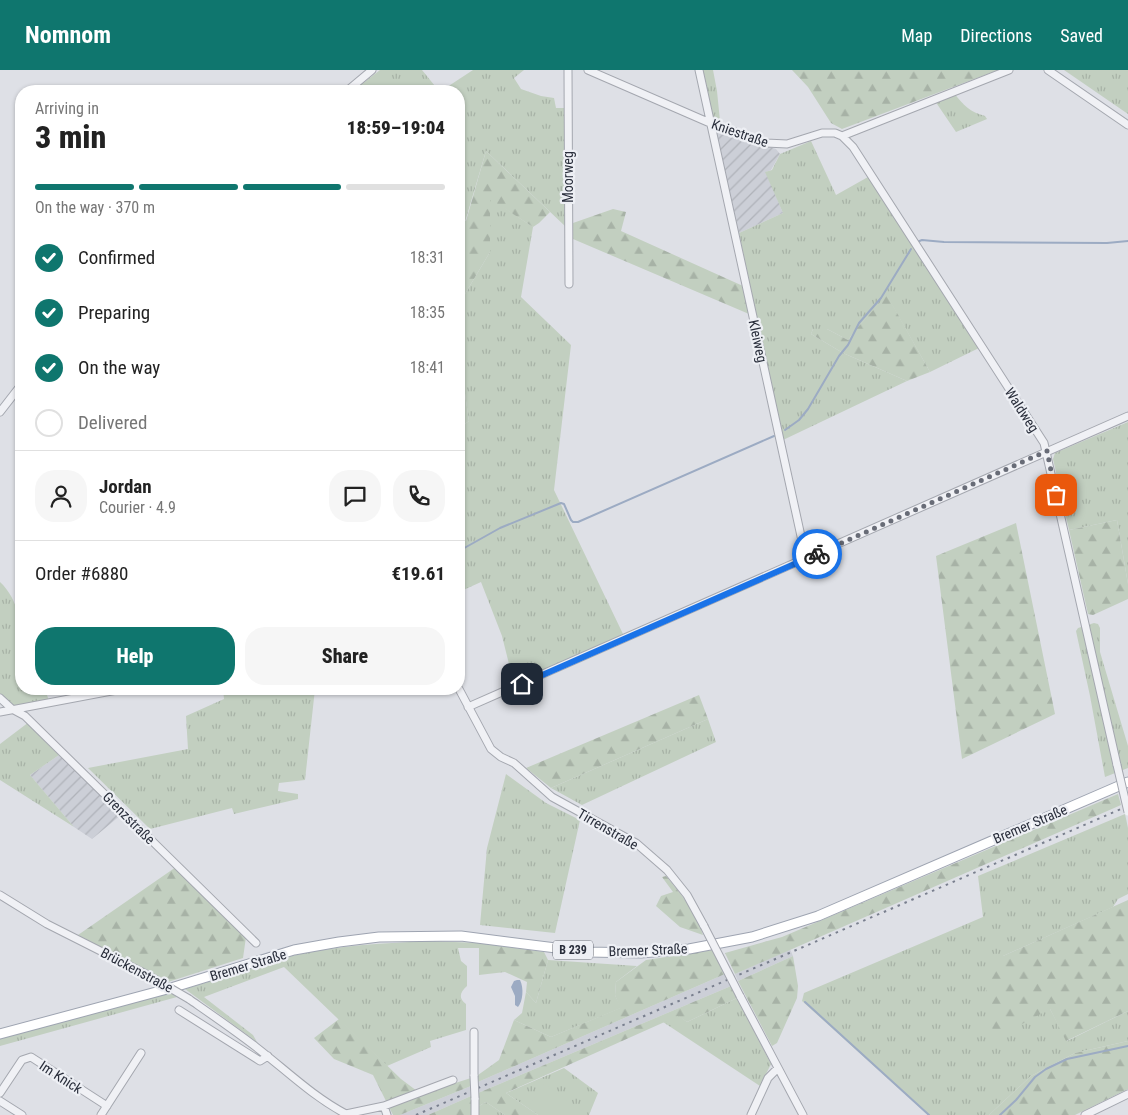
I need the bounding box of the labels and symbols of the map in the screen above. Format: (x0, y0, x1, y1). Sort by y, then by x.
street label: Kniestraße (709, 116, 771, 150)
street label: Moorweg (560, 151, 576, 203)
street label: Kleiweg (746, 318, 770, 364)
street label: Waldweg (1002, 385, 1042, 435)
pin (1035, 474, 1077, 516)
courier (792, 529, 842, 579)
pin (501, 663, 543, 705)
street label: Grenzstraße (100, 789, 159, 848)
street label: Bremer Straße (991, 801, 1070, 847)
street label: Tirrenstraße (575, 805, 642, 853)
road number: B 239 (553, 940, 593, 960)
street label: Bremer Straße (608, 941, 688, 959)
street label: Brückenstraße (98, 944, 176, 996)
street label: Bremer Straße (208, 946, 288, 984)
street label: Im Knick (37, 1057, 86, 1097)

